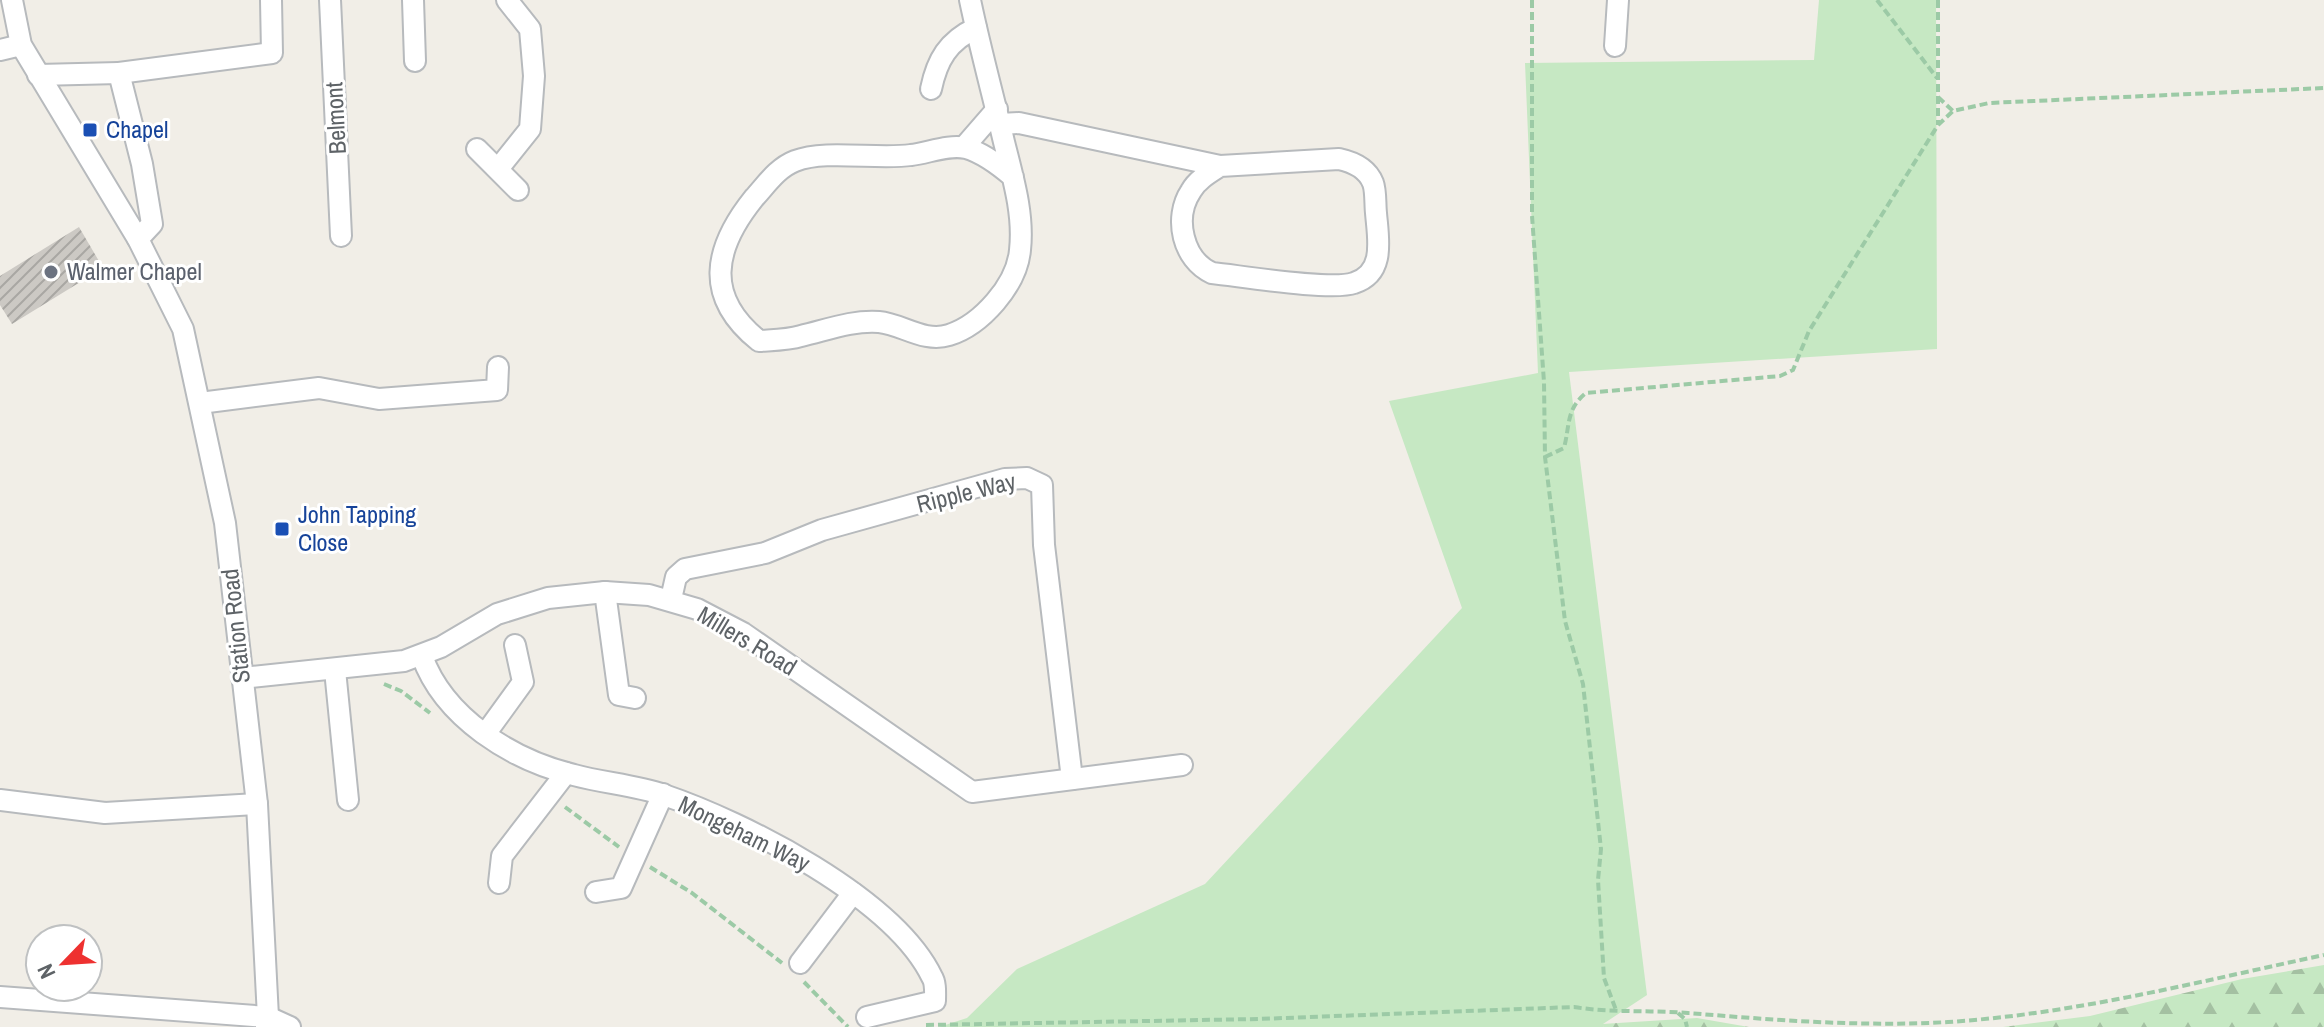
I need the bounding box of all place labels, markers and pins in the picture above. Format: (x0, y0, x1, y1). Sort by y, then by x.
place label: Chapel (106, 113, 168, 145)
marker: Chapel (81, 121, 99, 139)
place label: Walmer Chapel (67, 255, 202, 287)
marker: Walmer Chapel (42, 263, 60, 281)
place label: John Tapping Close (298, 498, 416, 558)
marker: John Tapping Close (273, 520, 291, 538)

